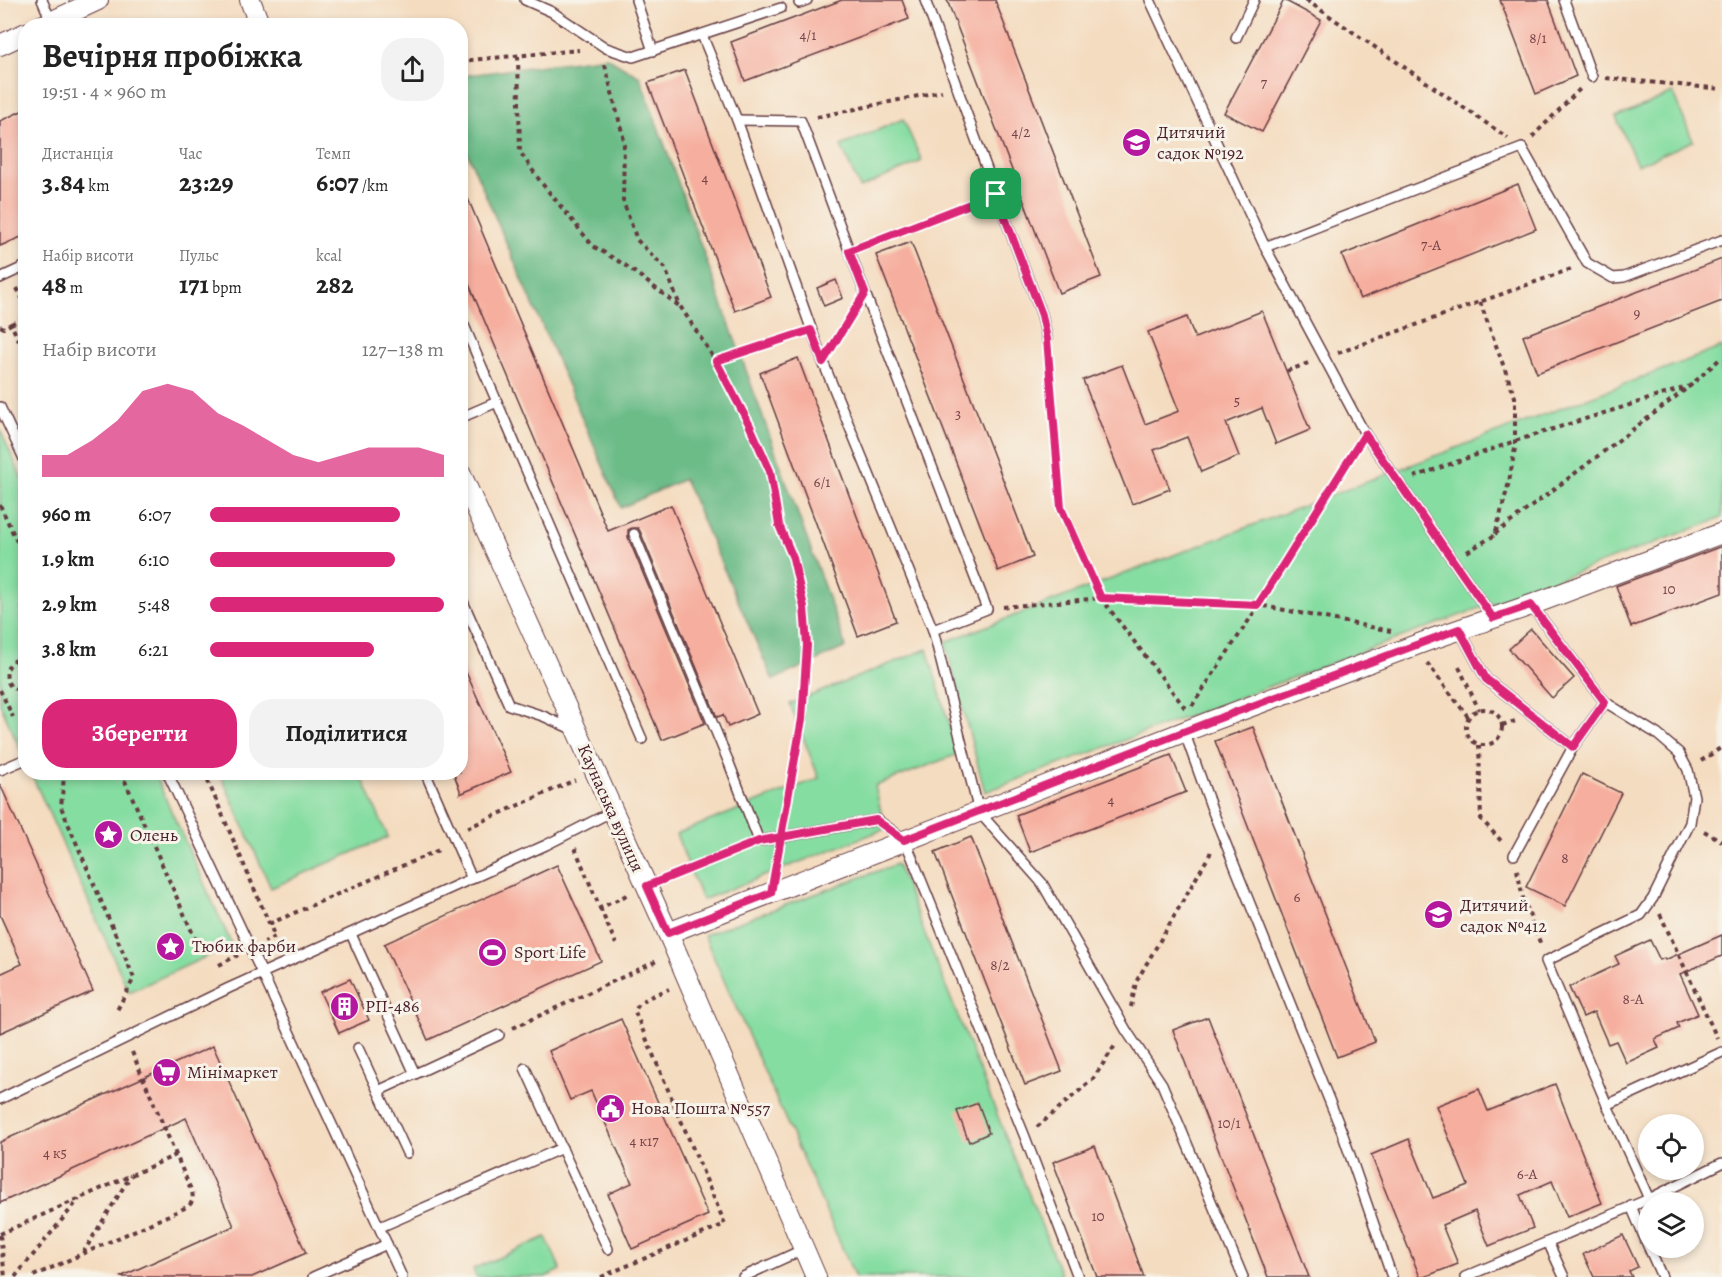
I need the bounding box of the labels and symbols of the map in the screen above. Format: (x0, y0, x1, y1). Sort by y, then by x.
house number: 4/1 (800, 25, 816, 45)
house number: 8/1 (1529, 28, 1547, 48)
house number: 7 (1261, 73, 1268, 93)
place label: Дитячий садок №192 (1157, 120, 1244, 165)
house number: 4/2 (1012, 122, 1030, 142)
school or university icon: Дитячий садок №192 (1120, 126, 1152, 158)
house number: 4 (702, 168, 709, 188)
pin (970, 168, 1021, 219)
house number: 7-А (1421, 235, 1441, 255)
house number: 9 (1634, 303, 1641, 323)
house number: 5 (1234, 391, 1240, 411)
house number: 3 (955, 404, 961, 424)
house number: 6/1 (814, 472, 831, 492)
house number: 10 (1662, 579, 1676, 599)
street label: Каунаська вулиця (572, 740, 650, 876)
house number: 4 (1108, 790, 1115, 810)
place icon: Олень (93, 819, 125, 851)
place label: Олень (130, 823, 178, 847)
house number: 8 (1561, 848, 1569, 868)
house number: 6 (1294, 887, 1301, 907)
place label: Дитячий садок №412 (1460, 893, 1547, 938)
school or university icon: Дитячий садок №412 (1423, 899, 1455, 931)
place icon: Тюбик фарби (155, 930, 187, 962)
place label: Тюбик фарби (192, 934, 296, 958)
sports icon: Sport Life (477, 936, 509, 968)
place label: Sport Life (514, 940, 586, 964)
house number: 8/2 (990, 955, 1010, 975)
house number: 8-А (1623, 989, 1644, 1009)
building icon: РП-486 (328, 990, 360, 1022)
place label: РП-486 (365, 994, 419, 1018)
supermarket icon: Мінімаркет (150, 1056, 182, 1088)
place label: Мінімаркет (187, 1060, 278, 1084)
public building icon: Нова Пошта №557 (594, 1092, 626, 1124)
place label: Нова Пошта №557 (631, 1096, 770, 1120)
house number: 10/1 (1217, 1113, 1241, 1133)
house number: 4 к17 (630, 1131, 659, 1151)
house number: 4 к5 (43, 1143, 67, 1163)
house number: 6-А (1517, 1164, 1538, 1184)
house number: 10 (1091, 1206, 1105, 1226)

